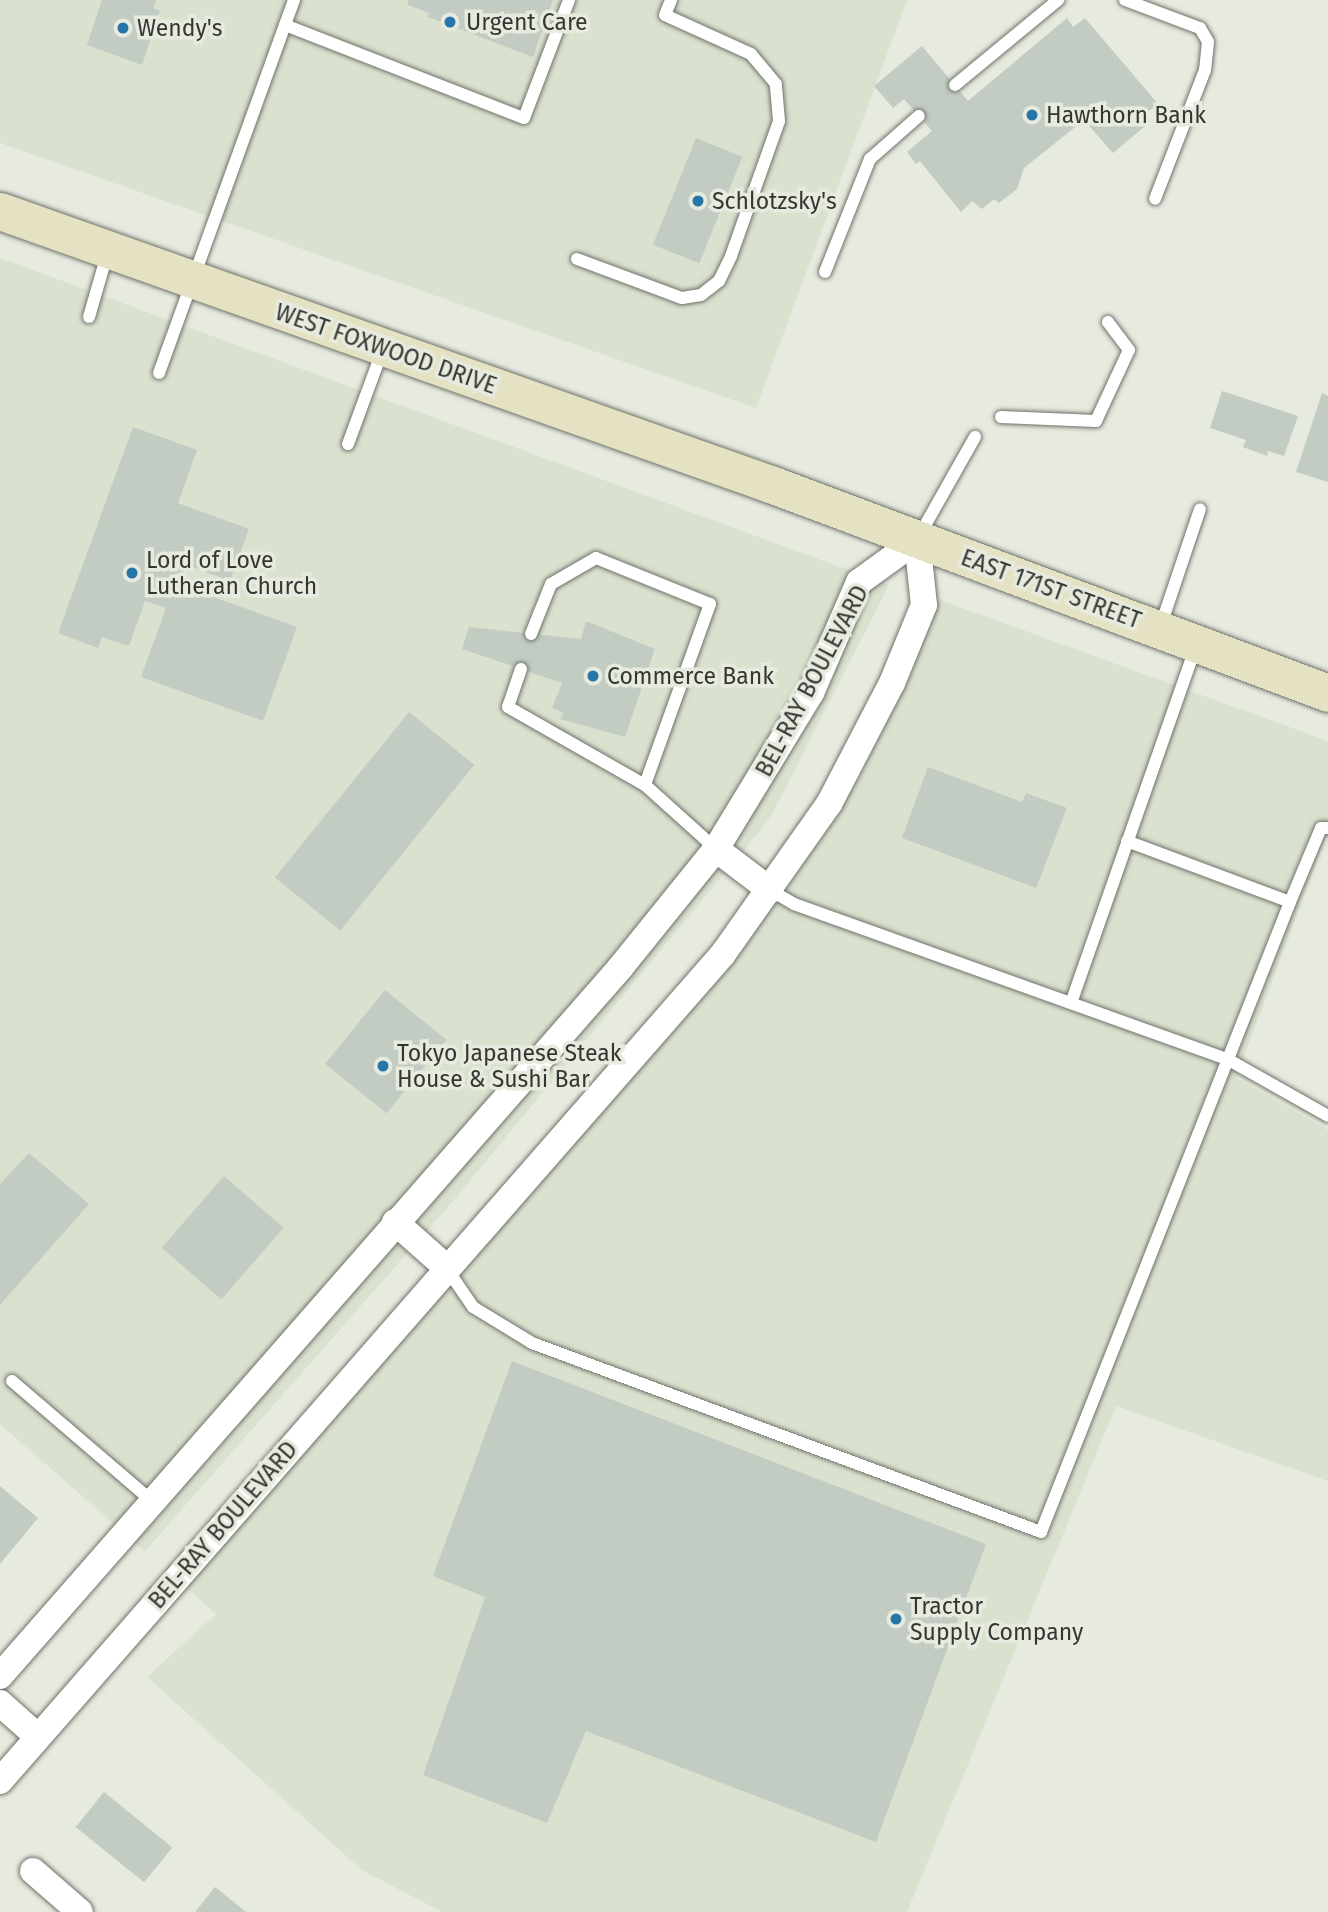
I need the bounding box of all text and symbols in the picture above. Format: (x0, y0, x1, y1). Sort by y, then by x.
place label: Urgent Care (466, 8, 588, 36)
marker: Urgent Care (440, 12, 460, 32)
place label: Wendy's (137, 14, 222, 42)
marker: Wendy's (115, 20, 131, 36)
place label: Hawthorn Bank (1046, 101, 1206, 129)
marker: Hawthorn Bank (1024, 107, 1040, 123)
place label: Schlotzsky's (712, 187, 837, 215)
marker: Schlotzsky's (690, 193, 706, 209)
street label: WEST FOXWOOD DRIVE (272, 298, 500, 400)
street label: EAST 171ST STREET (957, 544, 1145, 634)
place label: Lord of Love Lutheran Church (146, 546, 317, 600)
marker: Lord of Love Lutheran Church (124, 565, 140, 581)
street label: BEL-RAY BOULEVARD (750, 581, 874, 781)
place label: Commerce Bank (607, 662, 774, 690)
marker: Commerce Bank (585, 668, 601, 684)
place label: Tokyo Japanese Steak House & Sushi Bar (397, 1039, 622, 1093)
marker: Tokyo Japanese Steak House & Sushi Bar (375, 1058, 391, 1074)
street label: BEL-RAY BOULEVARD (143, 1436, 303, 1614)
place label: Tractor Supply Company (910, 1592, 1083, 1646)
marker: Tractor Supply Company (888, 1611, 904, 1627)

